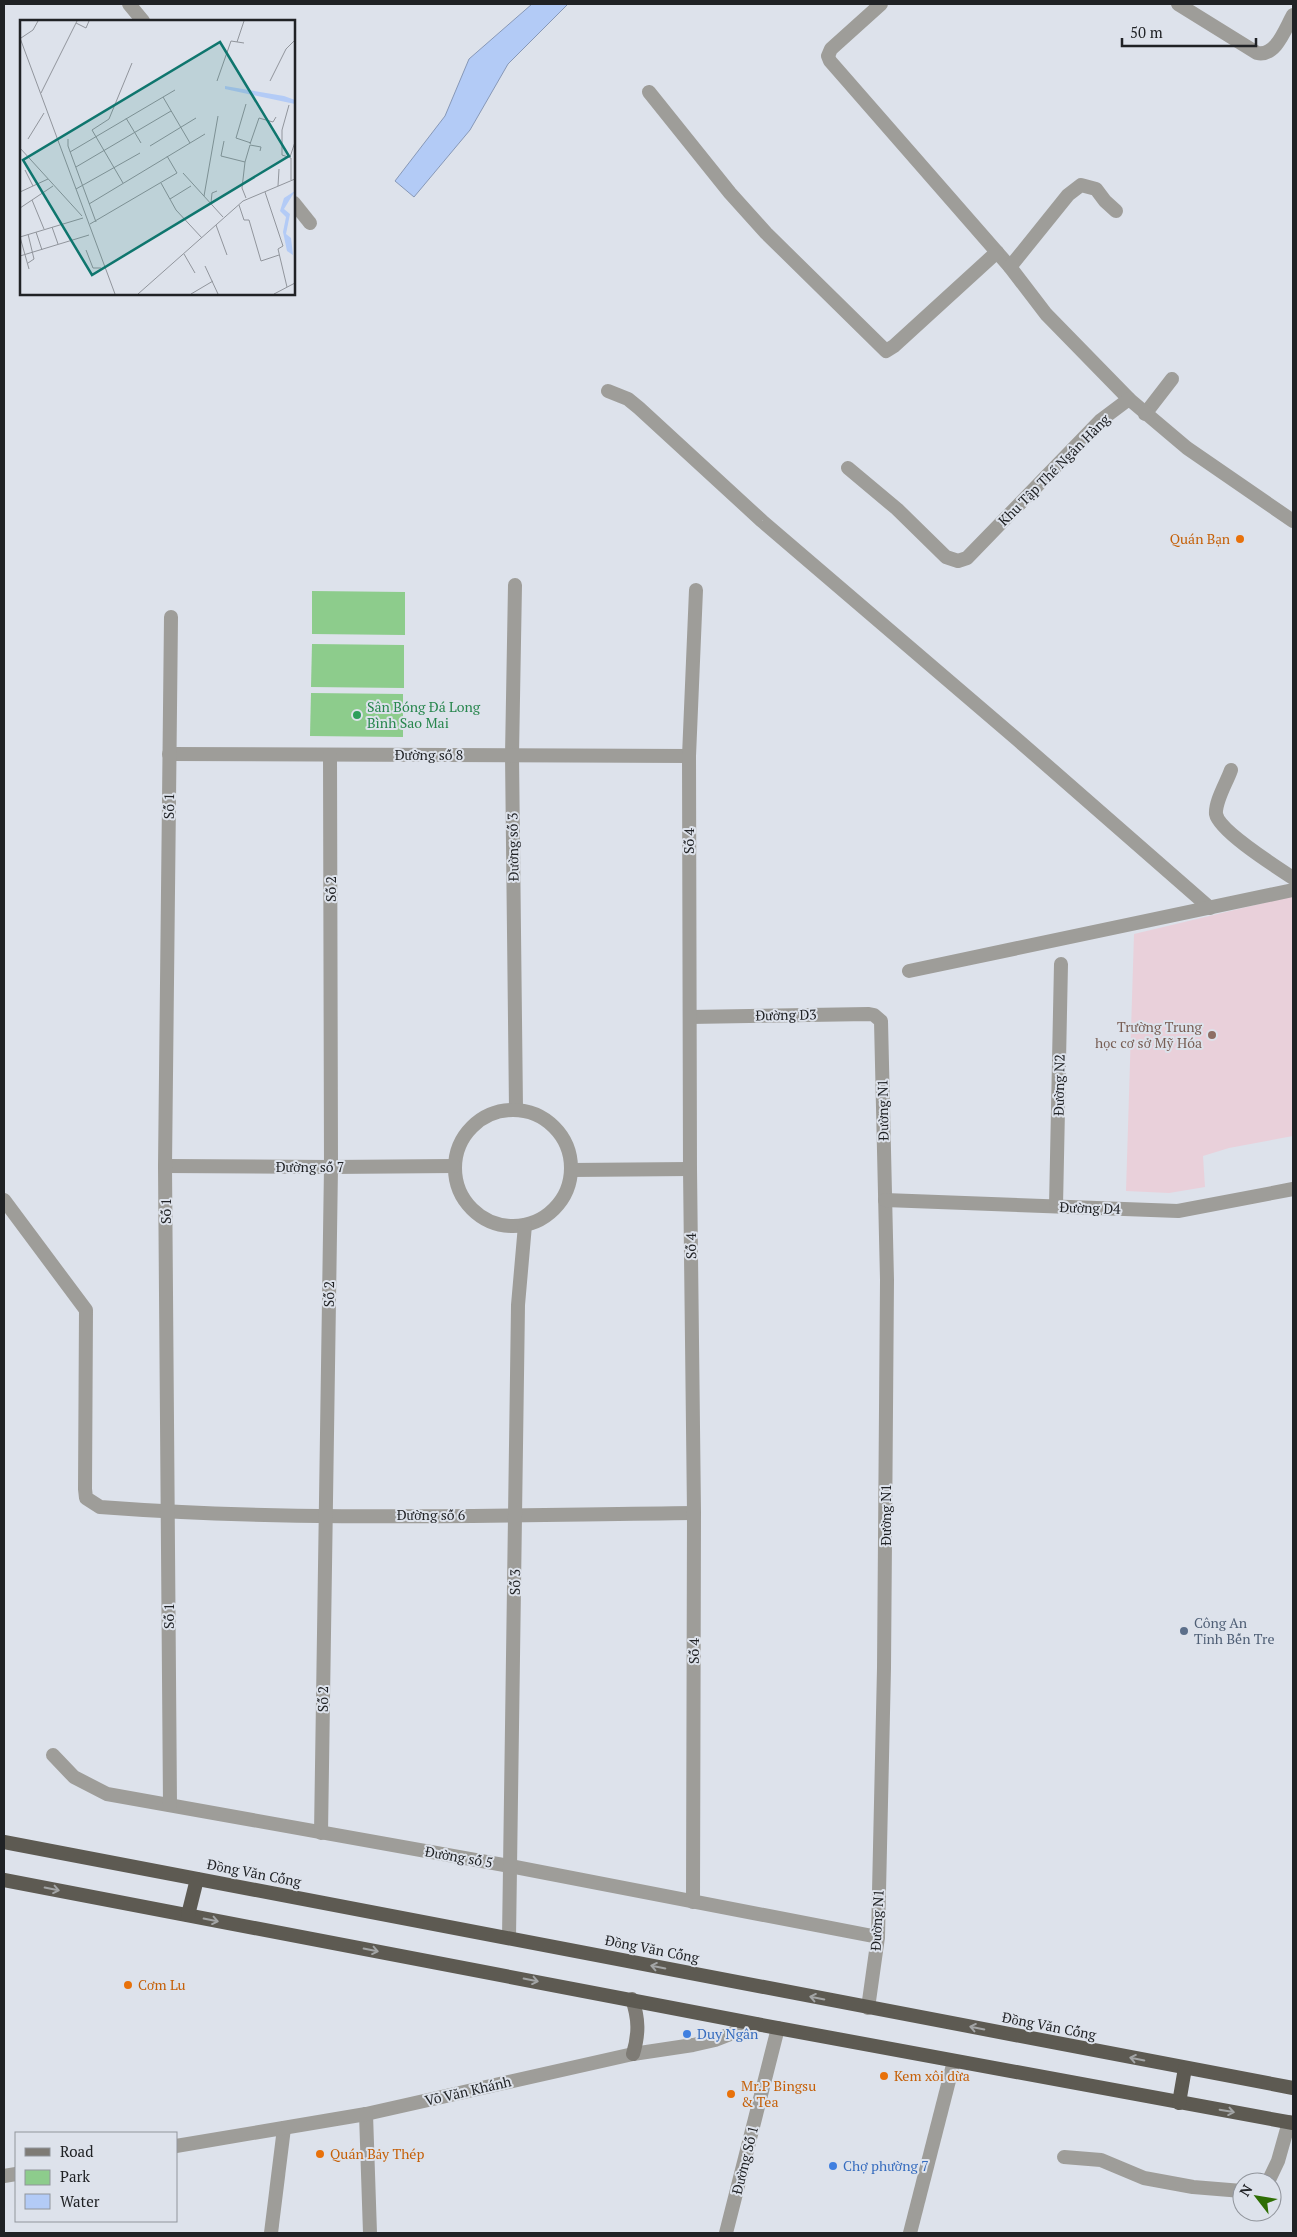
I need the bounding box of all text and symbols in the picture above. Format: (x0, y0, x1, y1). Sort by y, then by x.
scale bar (1122, 15, 1256, 47)
inset map (20, 20, 295, 295)
text: 50 m (1130, 22, 1163, 42)
street label: Khu Tập Thể Ngân Hàng (994, 409, 1114, 530)
place label: Quán Bạn (1170, 529, 1231, 548)
marker: Quán Bạn (1234, 533, 1246, 545)
place label: Sân Bóng Đá Long Bình Sao Mai (367, 697, 481, 732)
marker: Sân Bóng Đá Long Bình Sao Mai (351, 709, 363, 721)
street label: Đường số 8 (395, 745, 463, 764)
street label: Số 1 (159, 793, 178, 819)
street label: Đường số 3 (502, 813, 523, 882)
street label: Số 4 (679, 827, 698, 854)
street label: Số 2 (321, 876, 340, 902)
street label: Đường D3 (755, 1004, 817, 1025)
place label: Trường Trung học cơ sở Mỹ Hóa (1095, 1017, 1203, 1052)
marker: Trường Trung học cơ sở Mỹ Hóa (1206, 1029, 1218, 1041)
street label: Đường N2 (1048, 1054, 1069, 1116)
street label: Đường N1 (872, 1079, 893, 1141)
street label: Đường số 7 (276, 1157, 344, 1176)
street label: Đường D4 (1059, 1197, 1122, 1218)
street label: Số 1 (156, 1198, 175, 1224)
street label: Số 4 (681, 1232, 700, 1259)
street label: Số 2 (319, 1281, 338, 1307)
street label: Đường N1 (876, 1484, 895, 1546)
street label: Đường số 6 (397, 1505, 466, 1524)
street label: Số 3 (505, 1569, 524, 1595)
street label: Số 1 (159, 1603, 178, 1629)
place label: Công An Tỉnh Bến Tre (1194, 1613, 1275, 1648)
marker: Công An Tỉnh Bến Tre (1178, 1625, 1190, 1637)
street label: Số 4 (684, 1637, 703, 1664)
street label: Số 2 (313, 1686, 332, 1712)
street label: Đường số 5 (424, 1841, 495, 1872)
street label: Đồng Văn Cống (205, 1854, 303, 1891)
one-way arrow (43, 1885, 59, 1895)
street label: Đường N1 (865, 1889, 888, 1951)
one-way arrow (203, 1915, 219, 1925)
street label: Đồng Văn Cống (603, 1930, 701, 1967)
one-way arrow (363, 1946, 379, 1955)
one-way arrow (650, 1962, 666, 1971)
place label: Cơm Lu (138, 1975, 186, 1994)
one-way arrow (522, 1976, 538, 1986)
marker: Cơm Lu (122, 1979, 134, 1991)
one-way arrow (810, 1993, 826, 2002)
street label: Đồng Văn Cống (1000, 2007, 1098, 2044)
one-way arrow (970, 2023, 986, 2033)
place label: Duy Ngân (697, 2024, 759, 2043)
marker: Duy Ngân (681, 2028, 693, 2040)
one-way arrow (1129, 2053, 1145, 2063)
place label: Kem xôi dừa (894, 2066, 970, 2085)
marker: Kem xôi dừa (878, 2070, 890, 2082)
street label: Võ Văn Khánh (423, 2071, 513, 2110)
place label: Mr.P Bingsu & Tea (741, 2076, 816, 2111)
marker: Mr.P Bingsu & Tea (725, 2088, 737, 2100)
one-way arrow (1218, 2107, 1234, 2117)
street label: Đường Số 1 (727, 2124, 762, 2196)
legend (15, 2132, 178, 2222)
text: Road (60, 2141, 93, 2161)
place label: Quán Bảy Thép (330, 2144, 424, 2163)
marker: Quán Bảy Thép (314, 2148, 326, 2160)
place label: Chợ phường 7 (843, 2156, 929, 2175)
marker: Chợ phường 7 (827, 2160, 839, 2172)
text: Park (60, 2166, 90, 2186)
north arrow (1232, 2172, 1282, 2222)
text: N (1235, 2180, 1257, 2199)
text: Water (60, 2191, 100, 2211)

